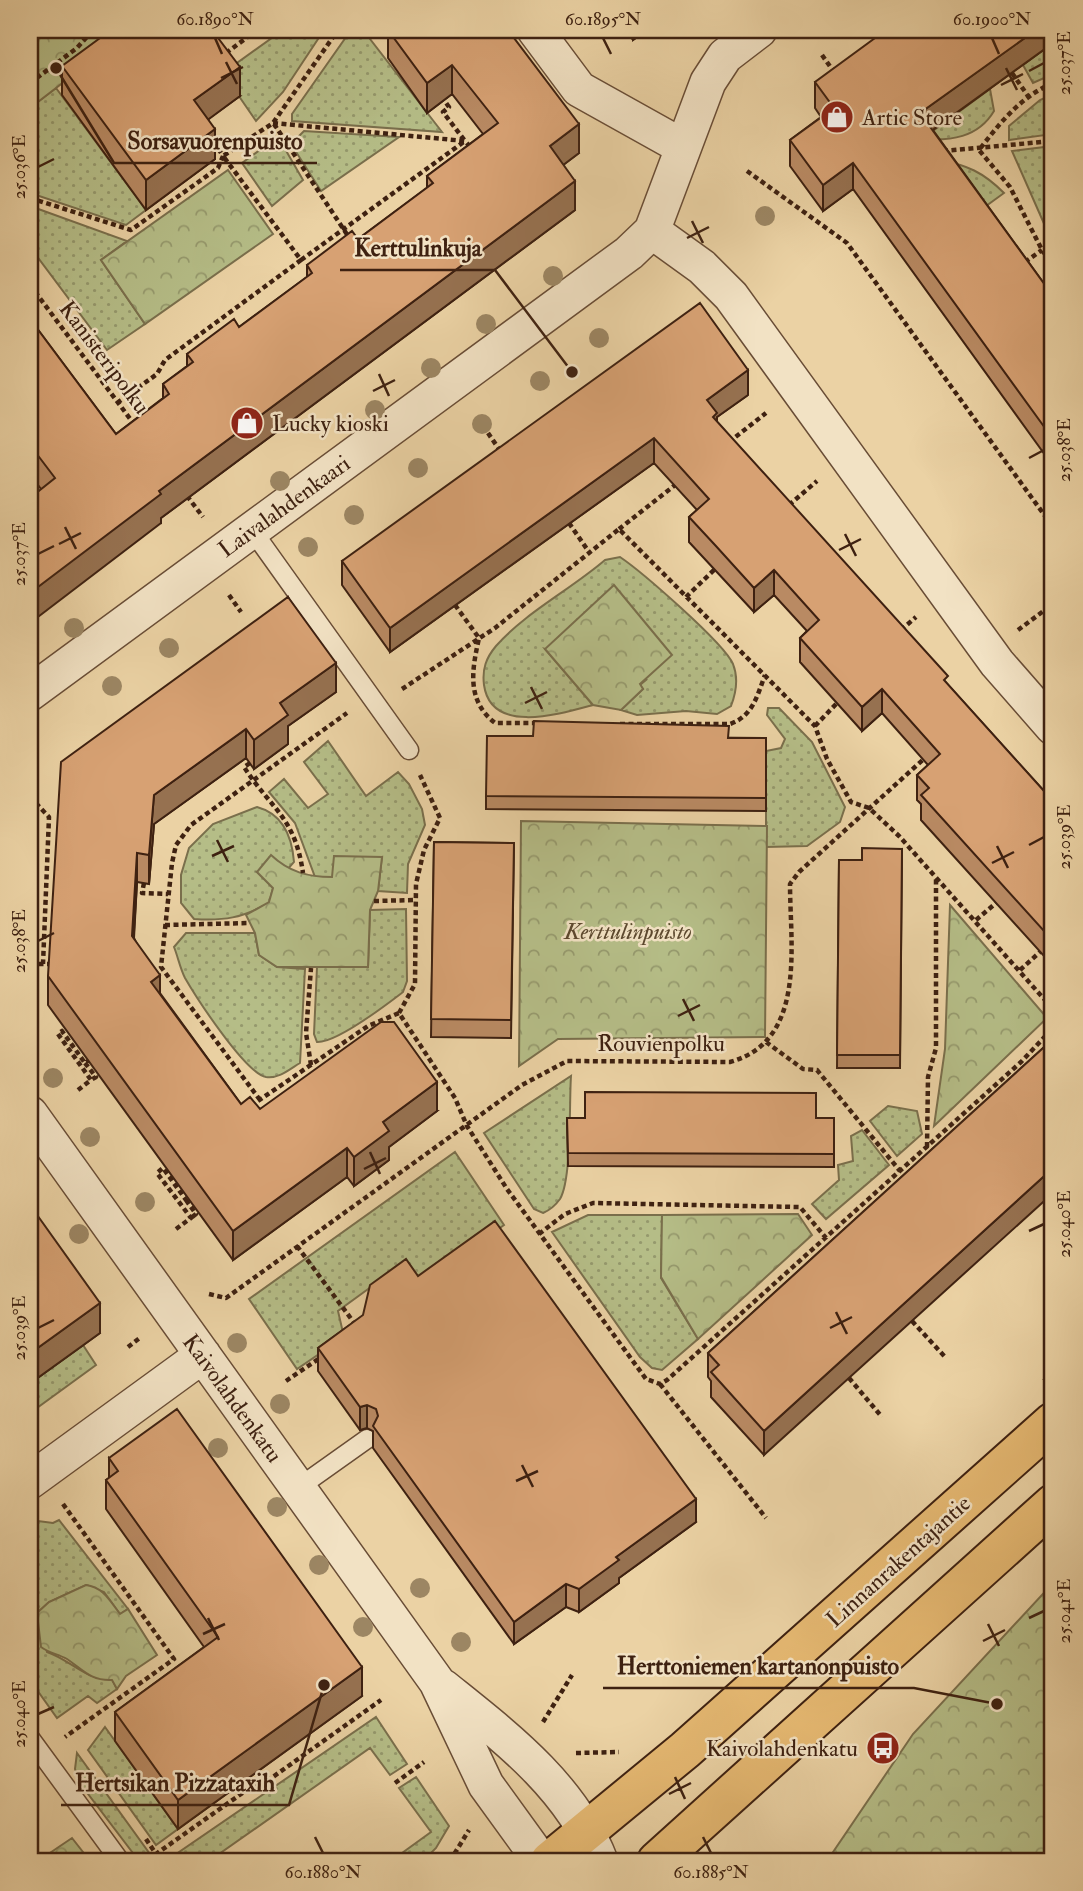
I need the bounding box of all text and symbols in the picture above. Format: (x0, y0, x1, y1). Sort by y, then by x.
text: 60.1890°N (176, 8, 254, 31)
text: 60.1895°N (565, 8, 641, 31)
text: 60.1900°N (953, 8, 1031, 31)
text: 25.037°E (1053, 31, 1076, 95)
shop icon: Artic Store (818, 98, 856, 136)
place label: Artic Store (861, 103, 963, 132)
callout: Sorsavuorenpuisto (114, 118, 317, 163)
text: Sorsavuorenpuisto (127, 126, 303, 157)
text: 25.036°E (8, 135, 31, 199)
callout: Kerttulinkuja (340, 225, 495, 270)
text: Kerttulinkuja (354, 233, 483, 264)
street label: Kanisteripolku (52, 295, 157, 420)
shop icon: Lucky kioski (228, 404, 266, 442)
place label: Lucky kioski (272, 409, 389, 438)
text: 25.038°E (1053, 418, 1076, 482)
street label: Laivalahdenkaari (213, 449, 356, 564)
text: 25.037°E (8, 522, 31, 586)
text: 25.039°E (1053, 805, 1076, 869)
text: 25.038°E (8, 909, 31, 973)
park label: Kerttulinpuisto (563, 917, 692, 946)
street label: Rouvienpolku (597, 1029, 725, 1059)
text: 25.040°E (1053, 1190, 1076, 1258)
text: 25.039°E (8, 1296, 31, 1360)
street label: Kaivolahdenkatu (176, 1328, 289, 1468)
street label: Linnanrakentajantie (820, 1489, 977, 1634)
text: 25.041°E (1053, 1579, 1076, 1643)
callout: Herttoniemen kartanonpuisto (603, 1643, 914, 1688)
text: Herttoniemen kartanonpuisto (617, 1651, 900, 1682)
text: 25.040°E (8, 1680, 31, 1748)
bus stop icon: Kaivolahdenkatu (864, 1729, 902, 1767)
place label: Kaivolahdenkatu (706, 1734, 858, 1763)
callout: Hertsikan Pizzataxih (61, 1760, 289, 1805)
text: Hertsikan Pizzataxih (75, 1768, 275, 1799)
text: 60.1880°N (285, 1861, 361, 1884)
text: 60.1885°N (673, 1861, 749, 1884)

